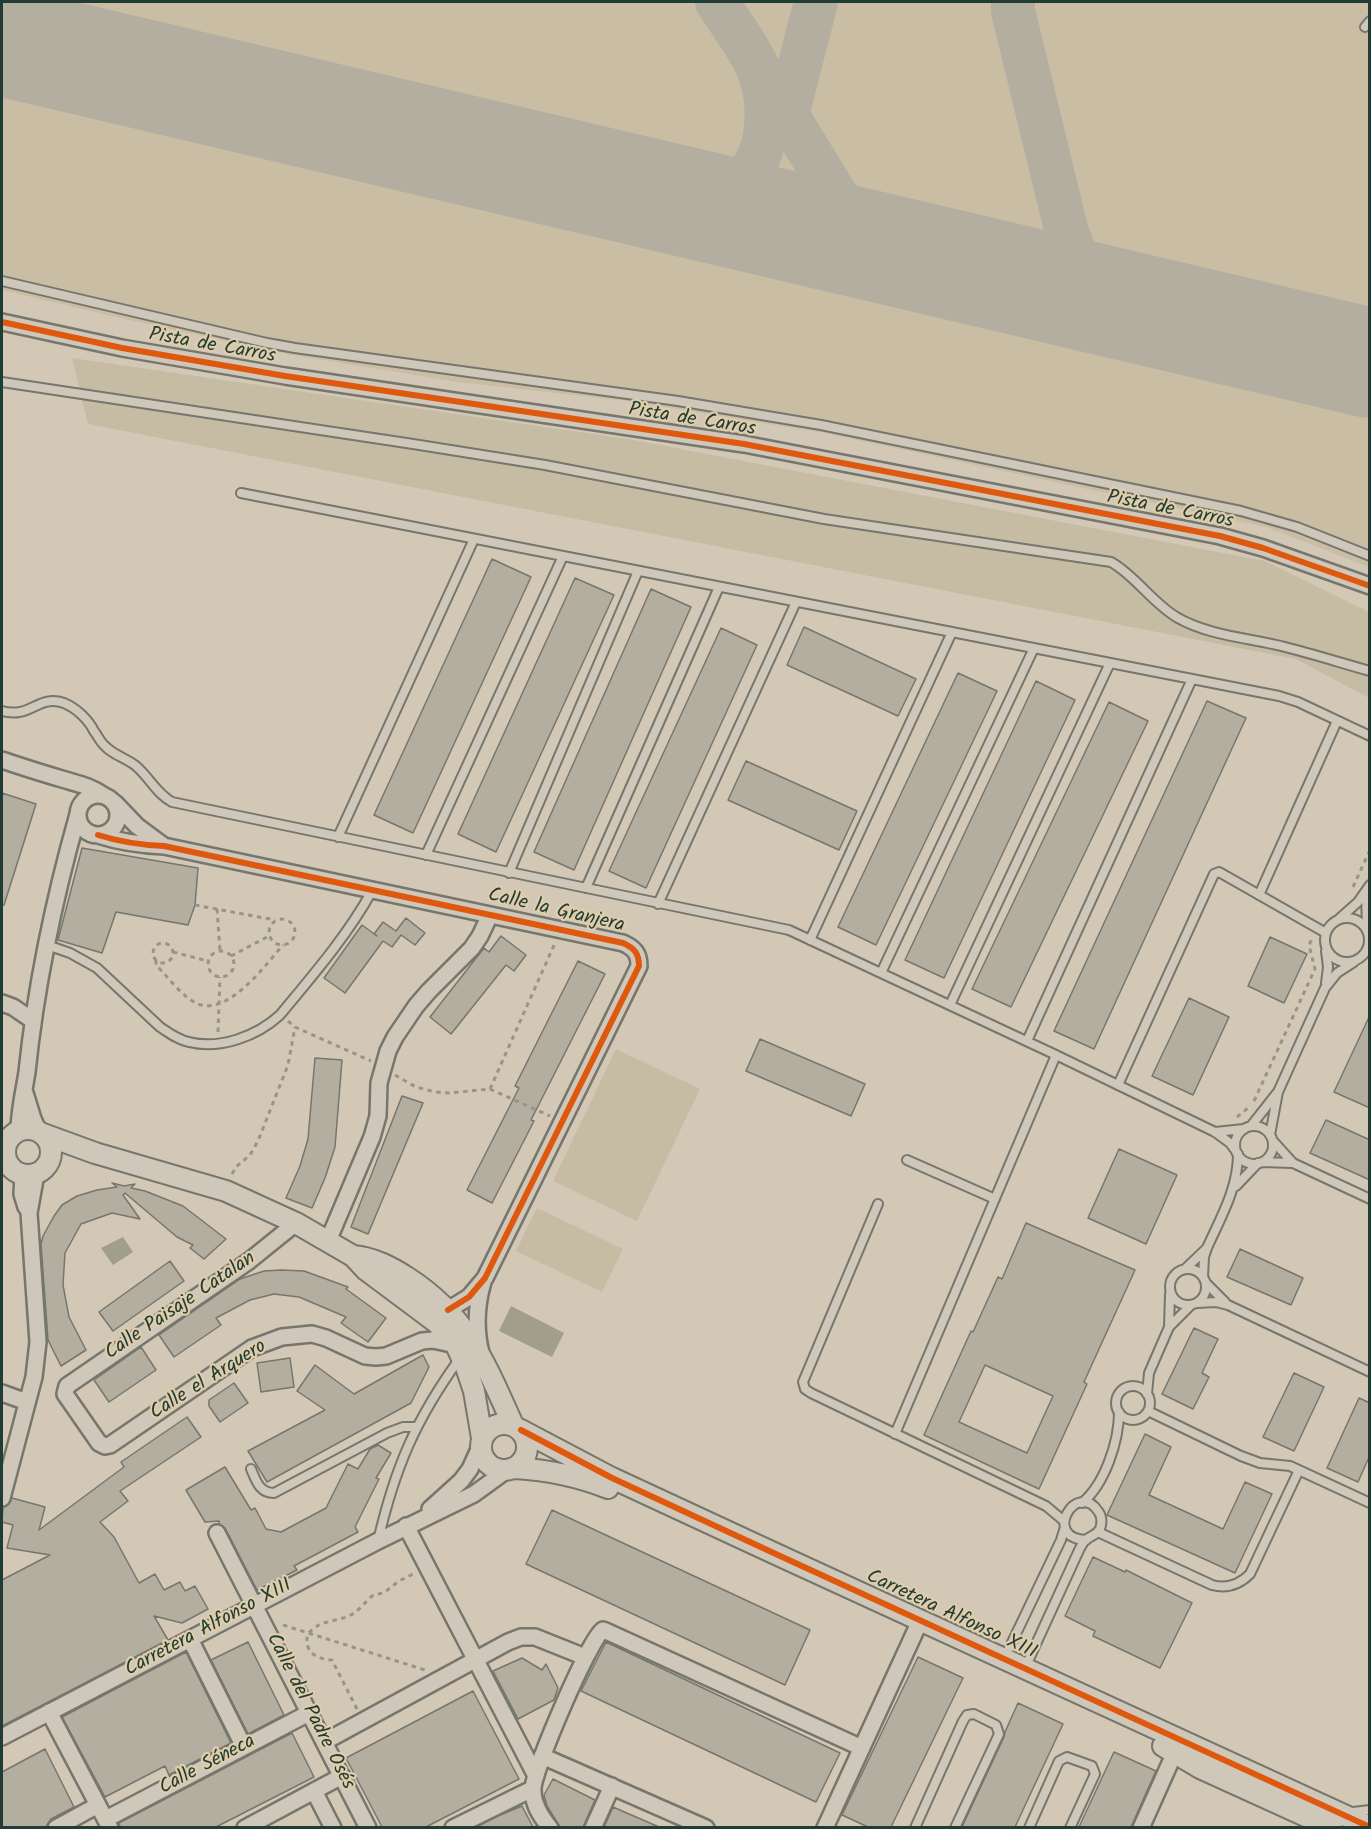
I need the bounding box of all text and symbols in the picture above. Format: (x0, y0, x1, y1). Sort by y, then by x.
street label: Pista de Carros (147, 324, 277, 370)
street label: Pista de Carros (627, 399, 757, 443)
street label: Pista de Carros (1105, 487, 1235, 535)
street label: Calle la Granjera (485, 885, 627, 939)
street label: Calle Paisaje Catalan (101, 1248, 261, 1366)
street label: Calle el Arquero (146, 1336, 272, 1426)
street label: Carretera Alfonso XIII (862, 1566, 1040, 1666)
street label: Carretera Alfonso XIII (122, 1575, 296, 1683)
street label: Calle del Padre Osés (259, 1630, 359, 1794)
street label: Calle Séneca (156, 1731, 260, 1801)

